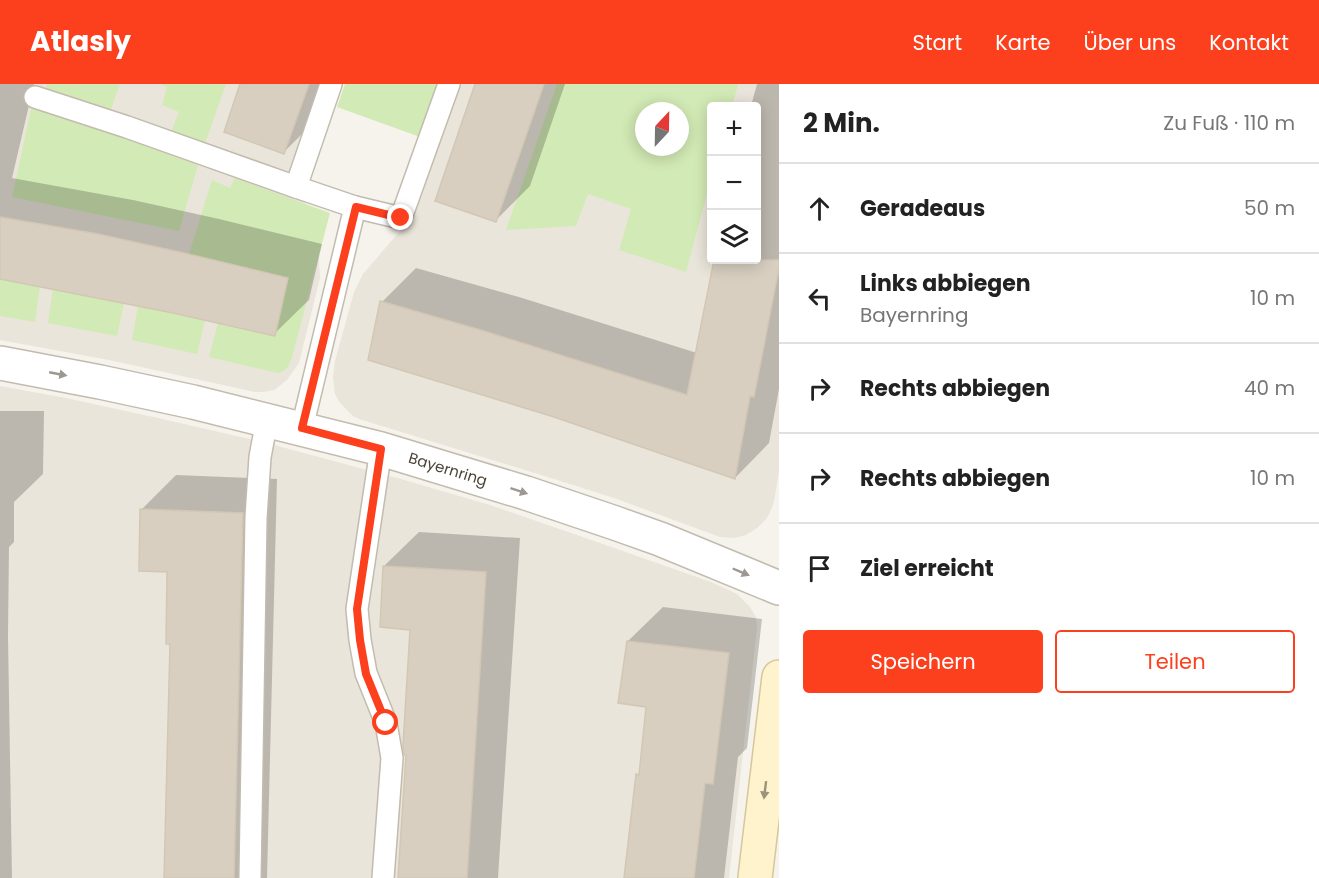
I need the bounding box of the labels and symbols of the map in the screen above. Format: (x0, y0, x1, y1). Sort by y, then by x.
north arrow (635, 102, 689, 156)
route end (387, 204, 413, 230)
one-way arrow (48, 370, 67, 379)
street label: Bayernring (406, 447, 490, 491)
one-way arrow (510, 487, 528, 496)
one-way arrow (732, 568, 750, 577)
route start (372, 709, 398, 735)
one-way arrow (761, 780, 770, 799)

